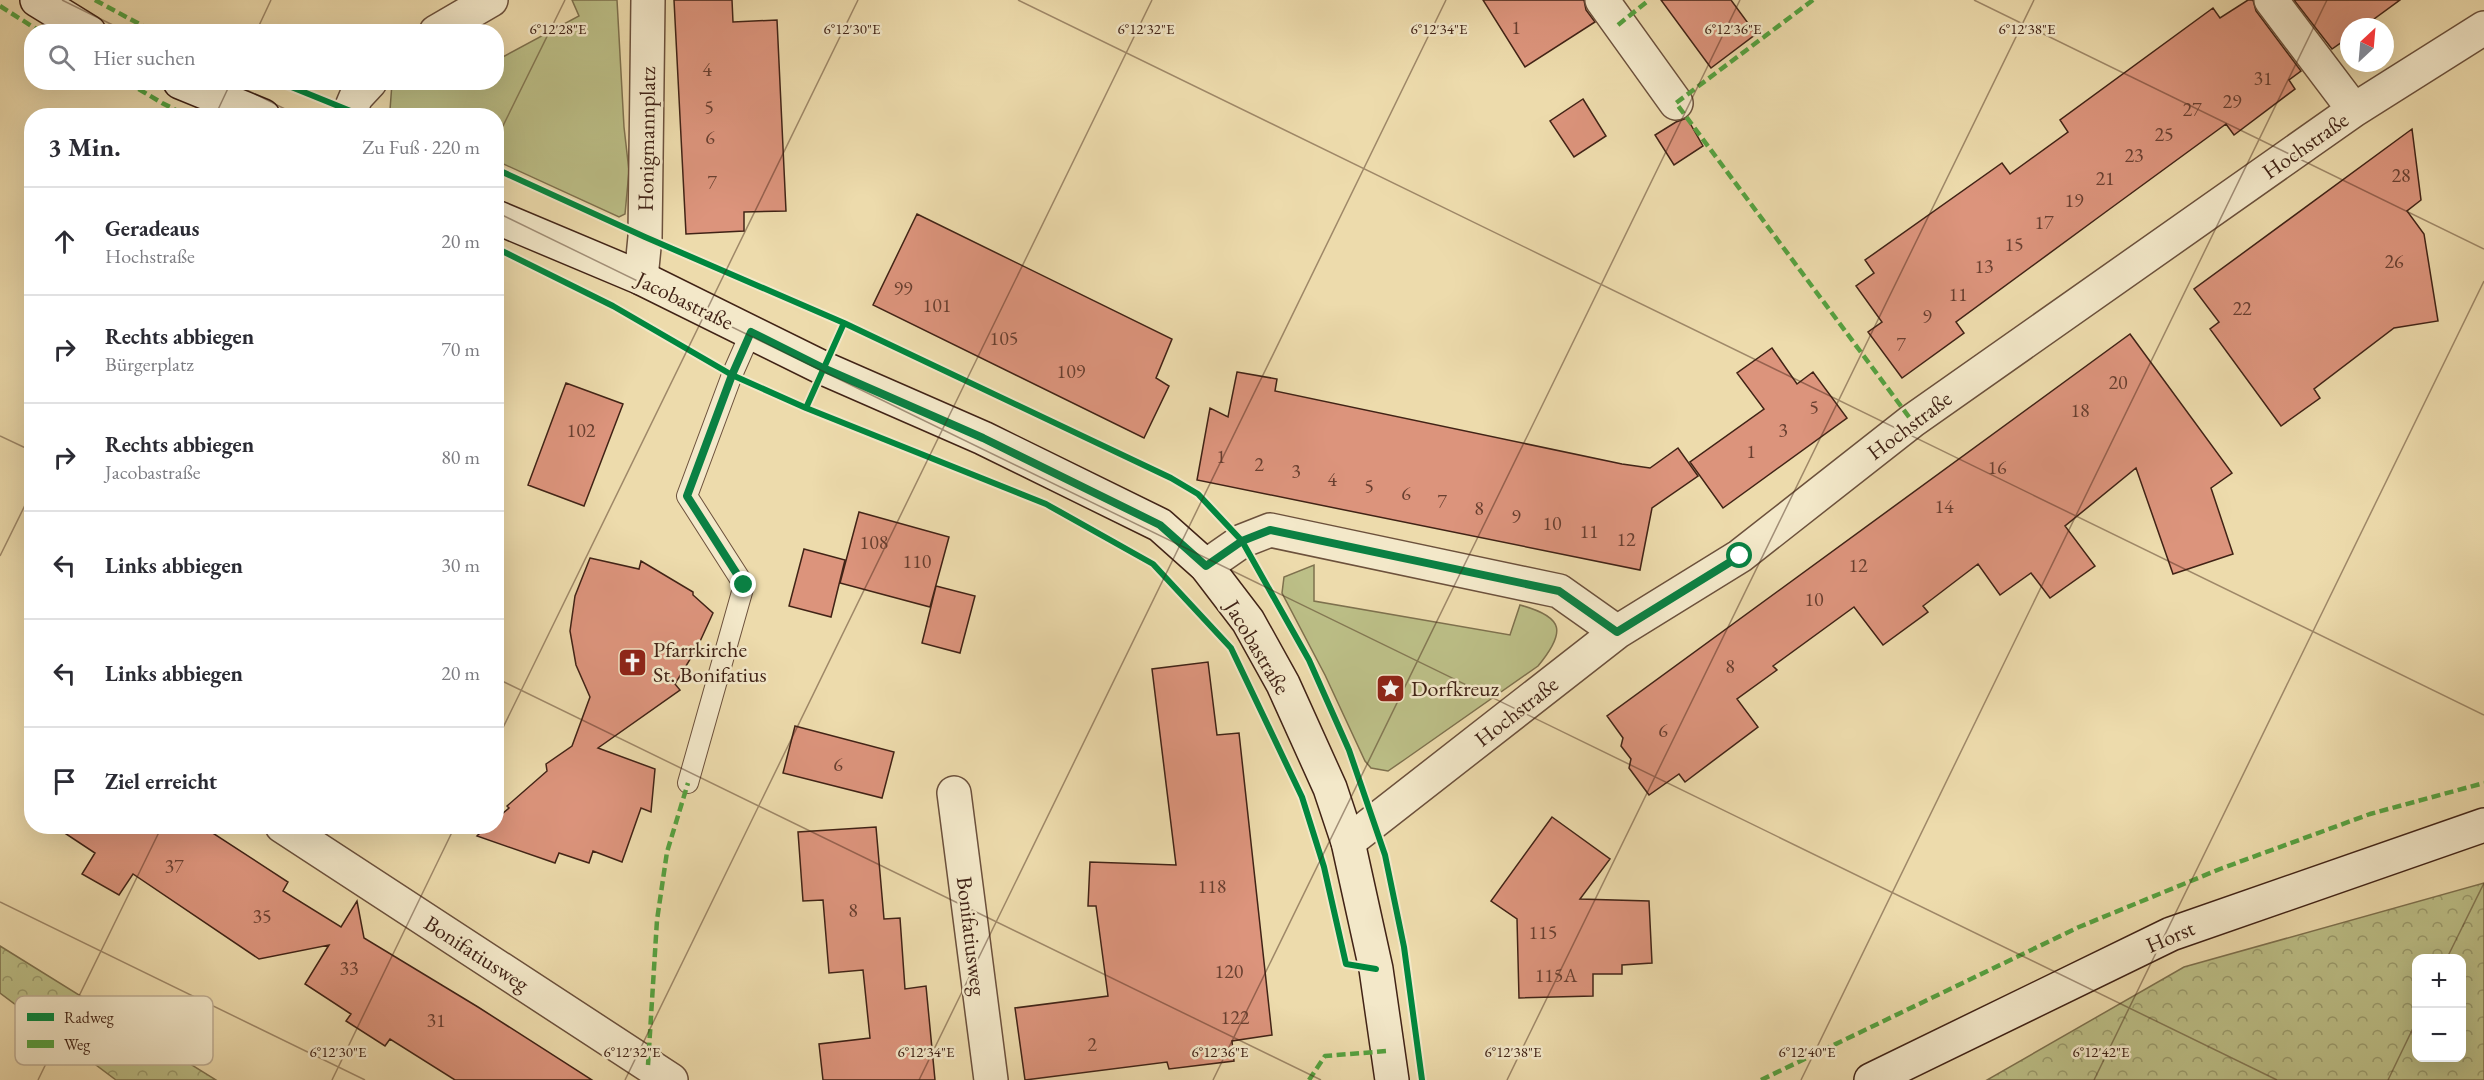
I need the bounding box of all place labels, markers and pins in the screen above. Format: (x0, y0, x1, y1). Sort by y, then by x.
place label: Pfarrkirche St. Bonifatius (653, 635, 767, 689)
church icon: Pfarrkirche St. Bonifatius (616, 646, 648, 678)
place icon: Dorfkreuz (1374, 672, 1406, 704)
place label: Dorfkreuz (1411, 674, 1500, 703)

